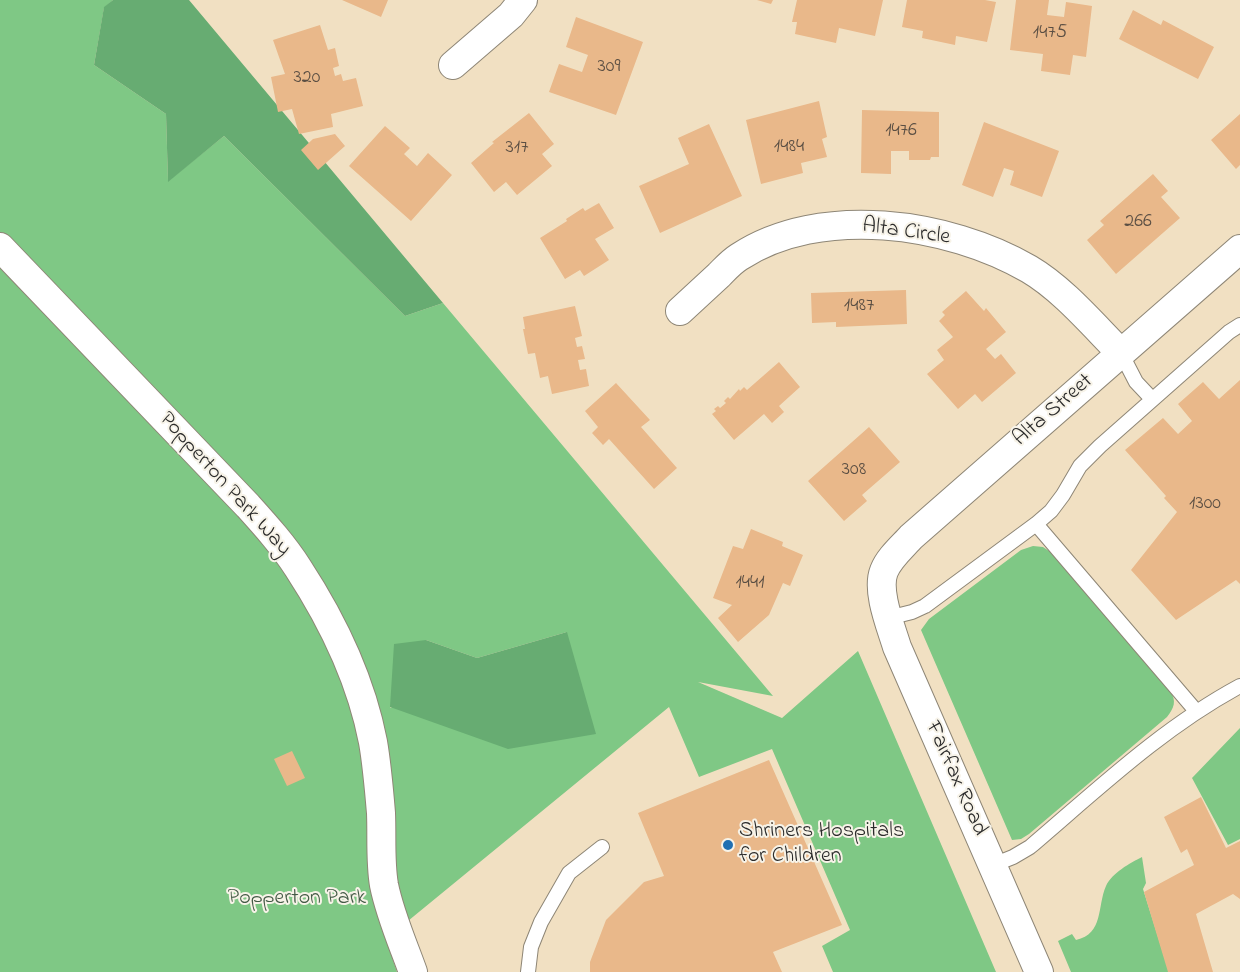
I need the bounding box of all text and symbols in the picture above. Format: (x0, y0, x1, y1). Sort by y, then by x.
house number: 1475 (1033, 22, 1067, 46)
house number: 309 (598, 56, 620, 80)
house number: 320 (294, 67, 320, 91)
house number: 1476 (885, 120, 917, 144)
house number: 1484 (774, 136, 804, 160)
house number: 317 (506, 137, 528, 161)
house number: 266 (1124, 211, 1152, 235)
street label: Alta Circle (860, 214, 952, 252)
house number: 1487 (844, 295, 874, 319)
street label: Alta Street (1009, 369, 1099, 453)
street label: Popperton Park Way (152, 407, 296, 563)
house number: 308 (842, 459, 866, 483)
house number: 1300 (1189, 493, 1221, 517)
house number: 1441 (735, 572, 765, 596)
street label: Fairfax Road (918, 718, 992, 840)
place label: Shriners Hospitals for Children (739, 819, 904, 870)
marker: Shriners Hospitals for Children (721, 838, 735, 852)
park label: Popperton Park (228, 886, 366, 912)

